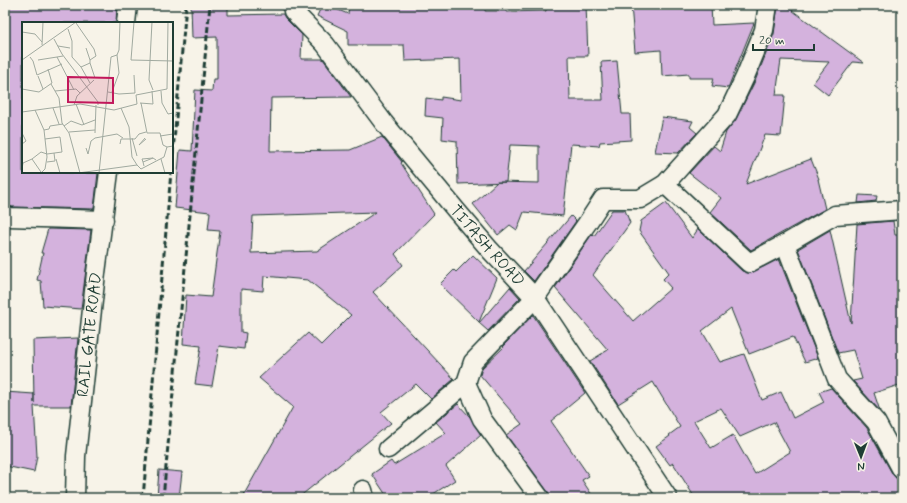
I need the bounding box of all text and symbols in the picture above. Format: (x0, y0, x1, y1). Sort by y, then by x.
inset map (22, 22, 173, 173)
scale bar (753, 26, 814, 52)
text: 20 m (759, 33, 785, 49)
street label: TITASH ROAD (445, 200, 529, 291)
street label: RAIL GATE ROAD (72, 271, 107, 398)
north arrow (841, 437, 881, 477)
text: N (857, 459, 865, 473)

